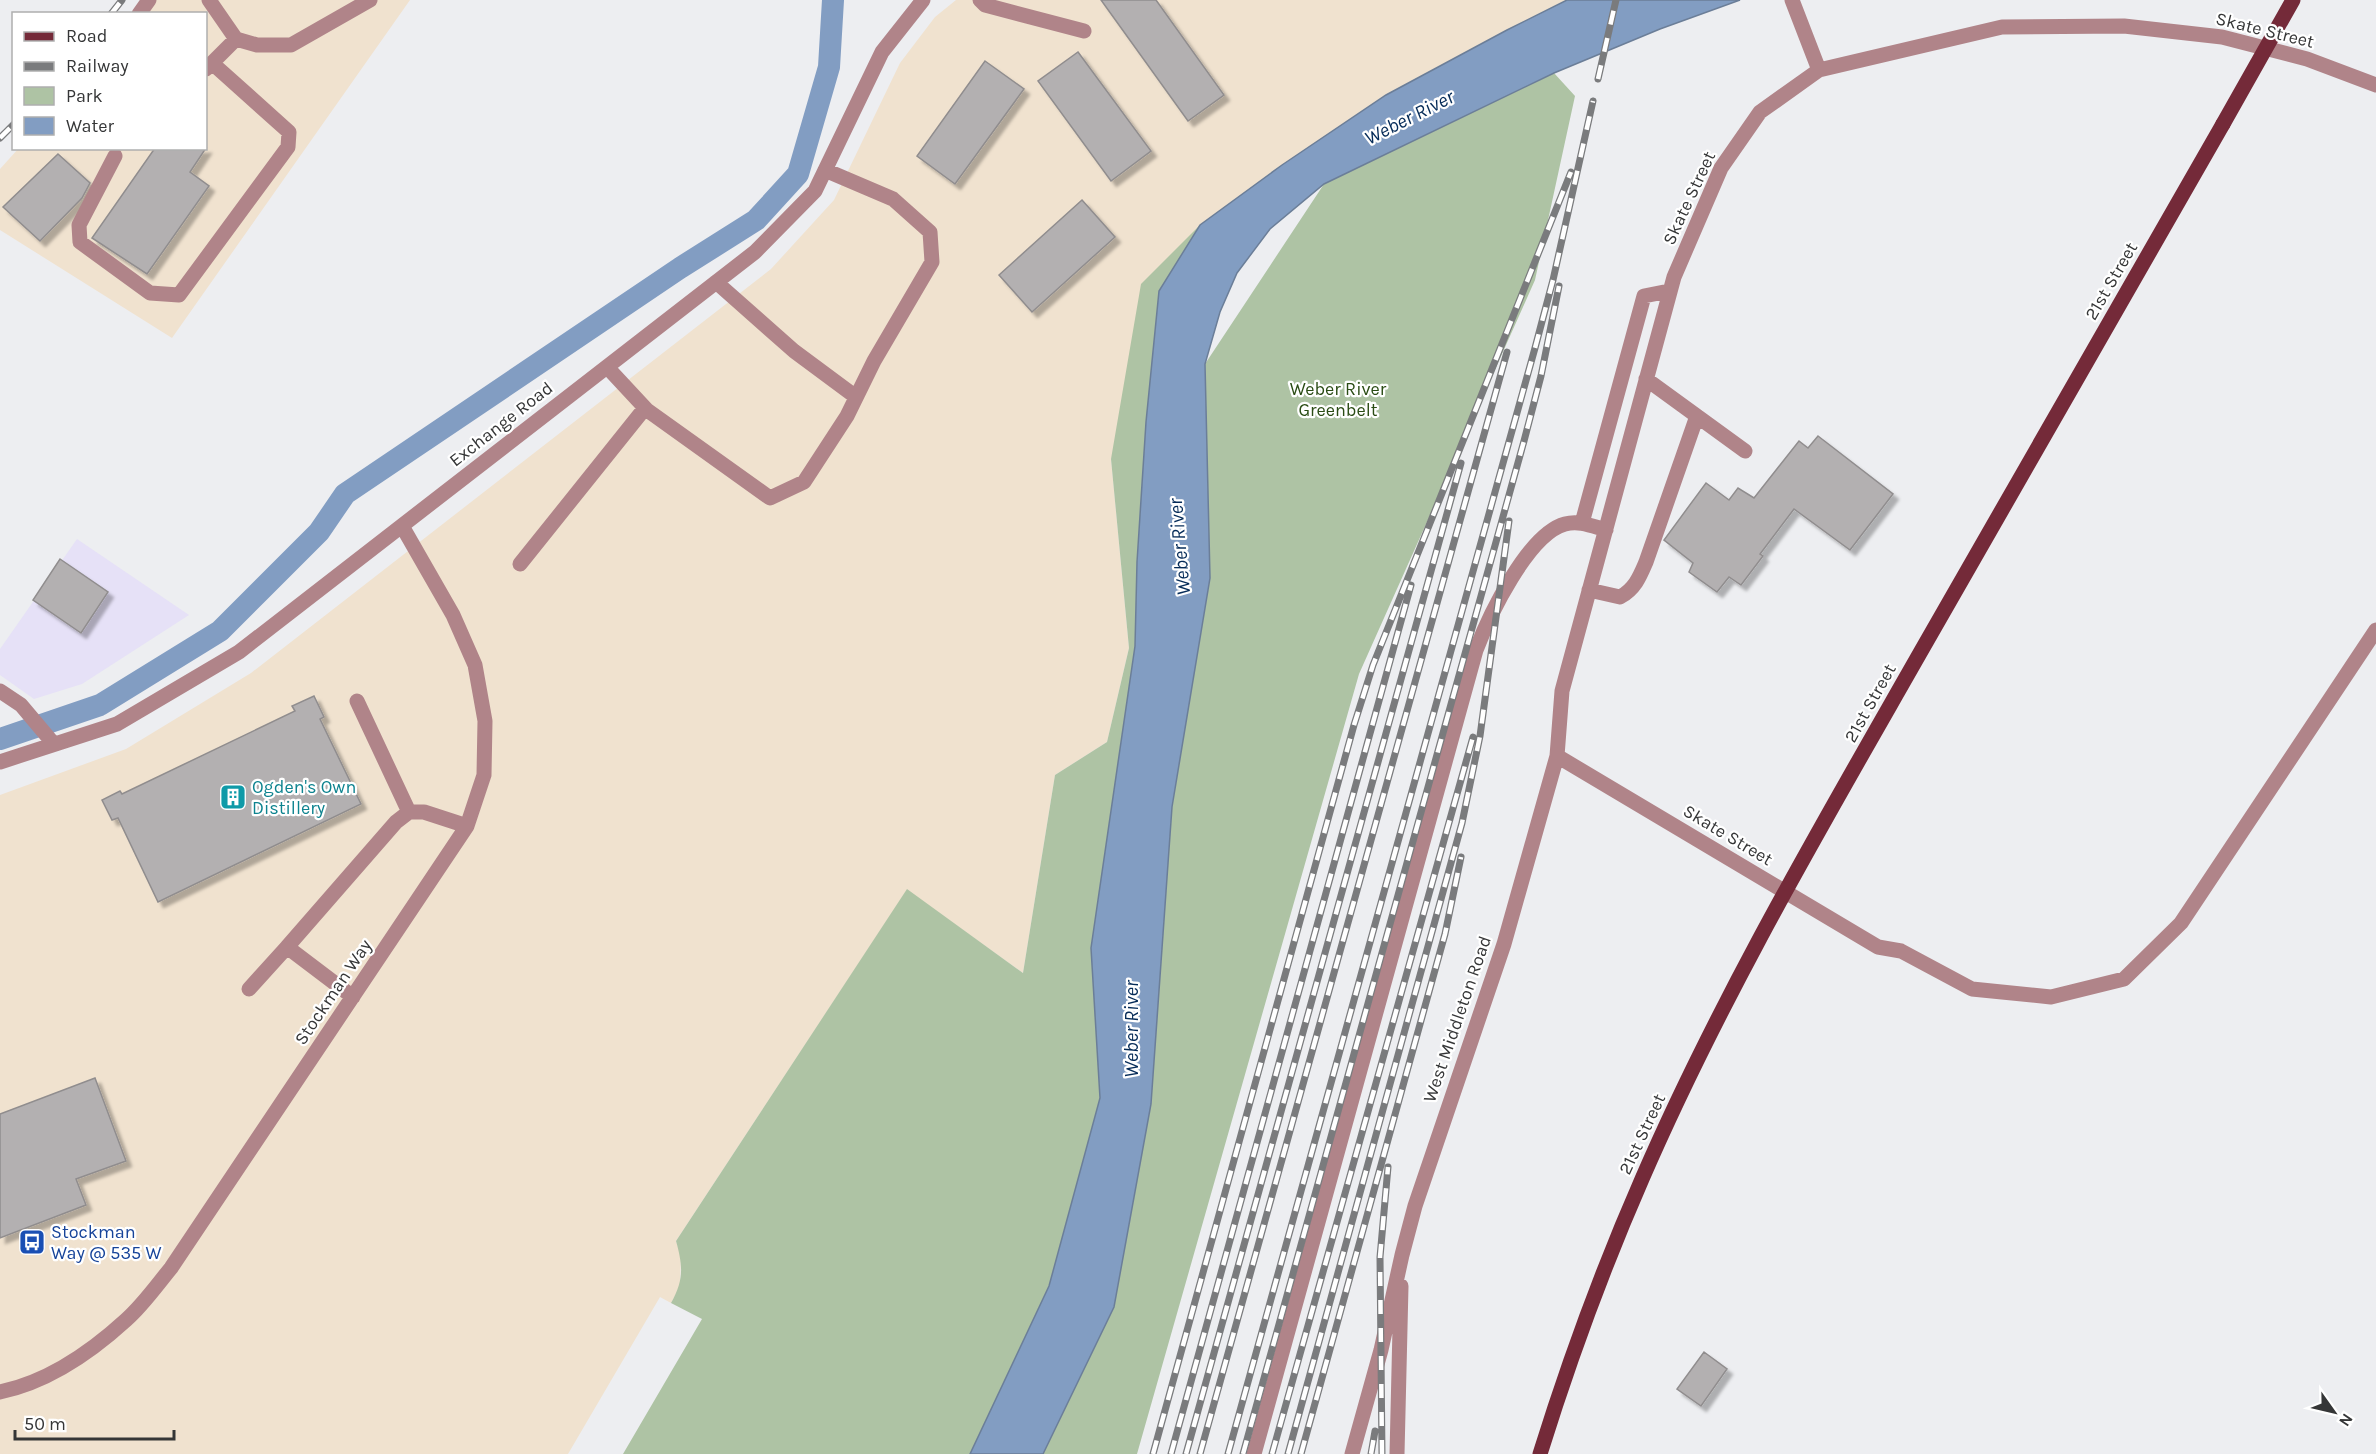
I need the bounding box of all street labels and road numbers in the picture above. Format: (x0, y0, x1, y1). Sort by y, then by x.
street label: Skate Street (2214, 7, 2317, 53)
street label: Skate Street (1658, 148, 1720, 248)
street label: 21st Street (2080, 238, 2142, 324)
street label: Exchange Road (445, 377, 557, 471)
street label: 21st Street (1839, 660, 1901, 746)
street label: Skate Street (1679, 800, 1777, 870)
street label: West Middleton Road (1418, 933, 1496, 1105)
street label: Stockman Way (290, 935, 377, 1049)
street label: 21st Street (1614, 1090, 1670, 1178)

